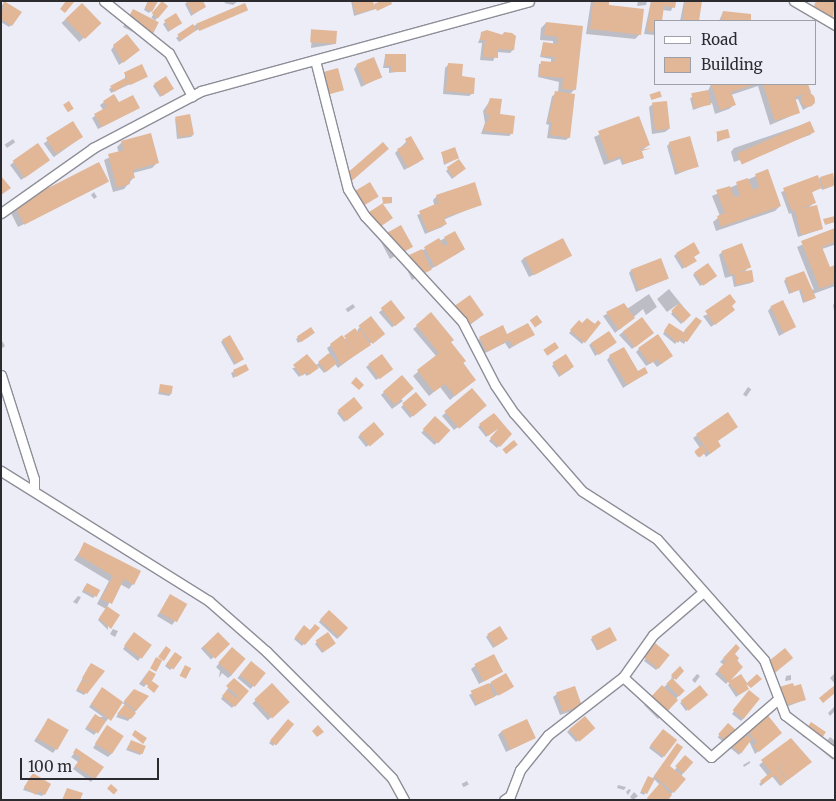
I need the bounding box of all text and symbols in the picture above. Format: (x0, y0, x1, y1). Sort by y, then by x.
legend (654, 20, 816, 85)
text: Road (701, 30, 737, 49)
text: Building (701, 55, 763, 74)
scale bar (22, 748, 161, 780)
text: 100 m (28, 757, 72, 776)

